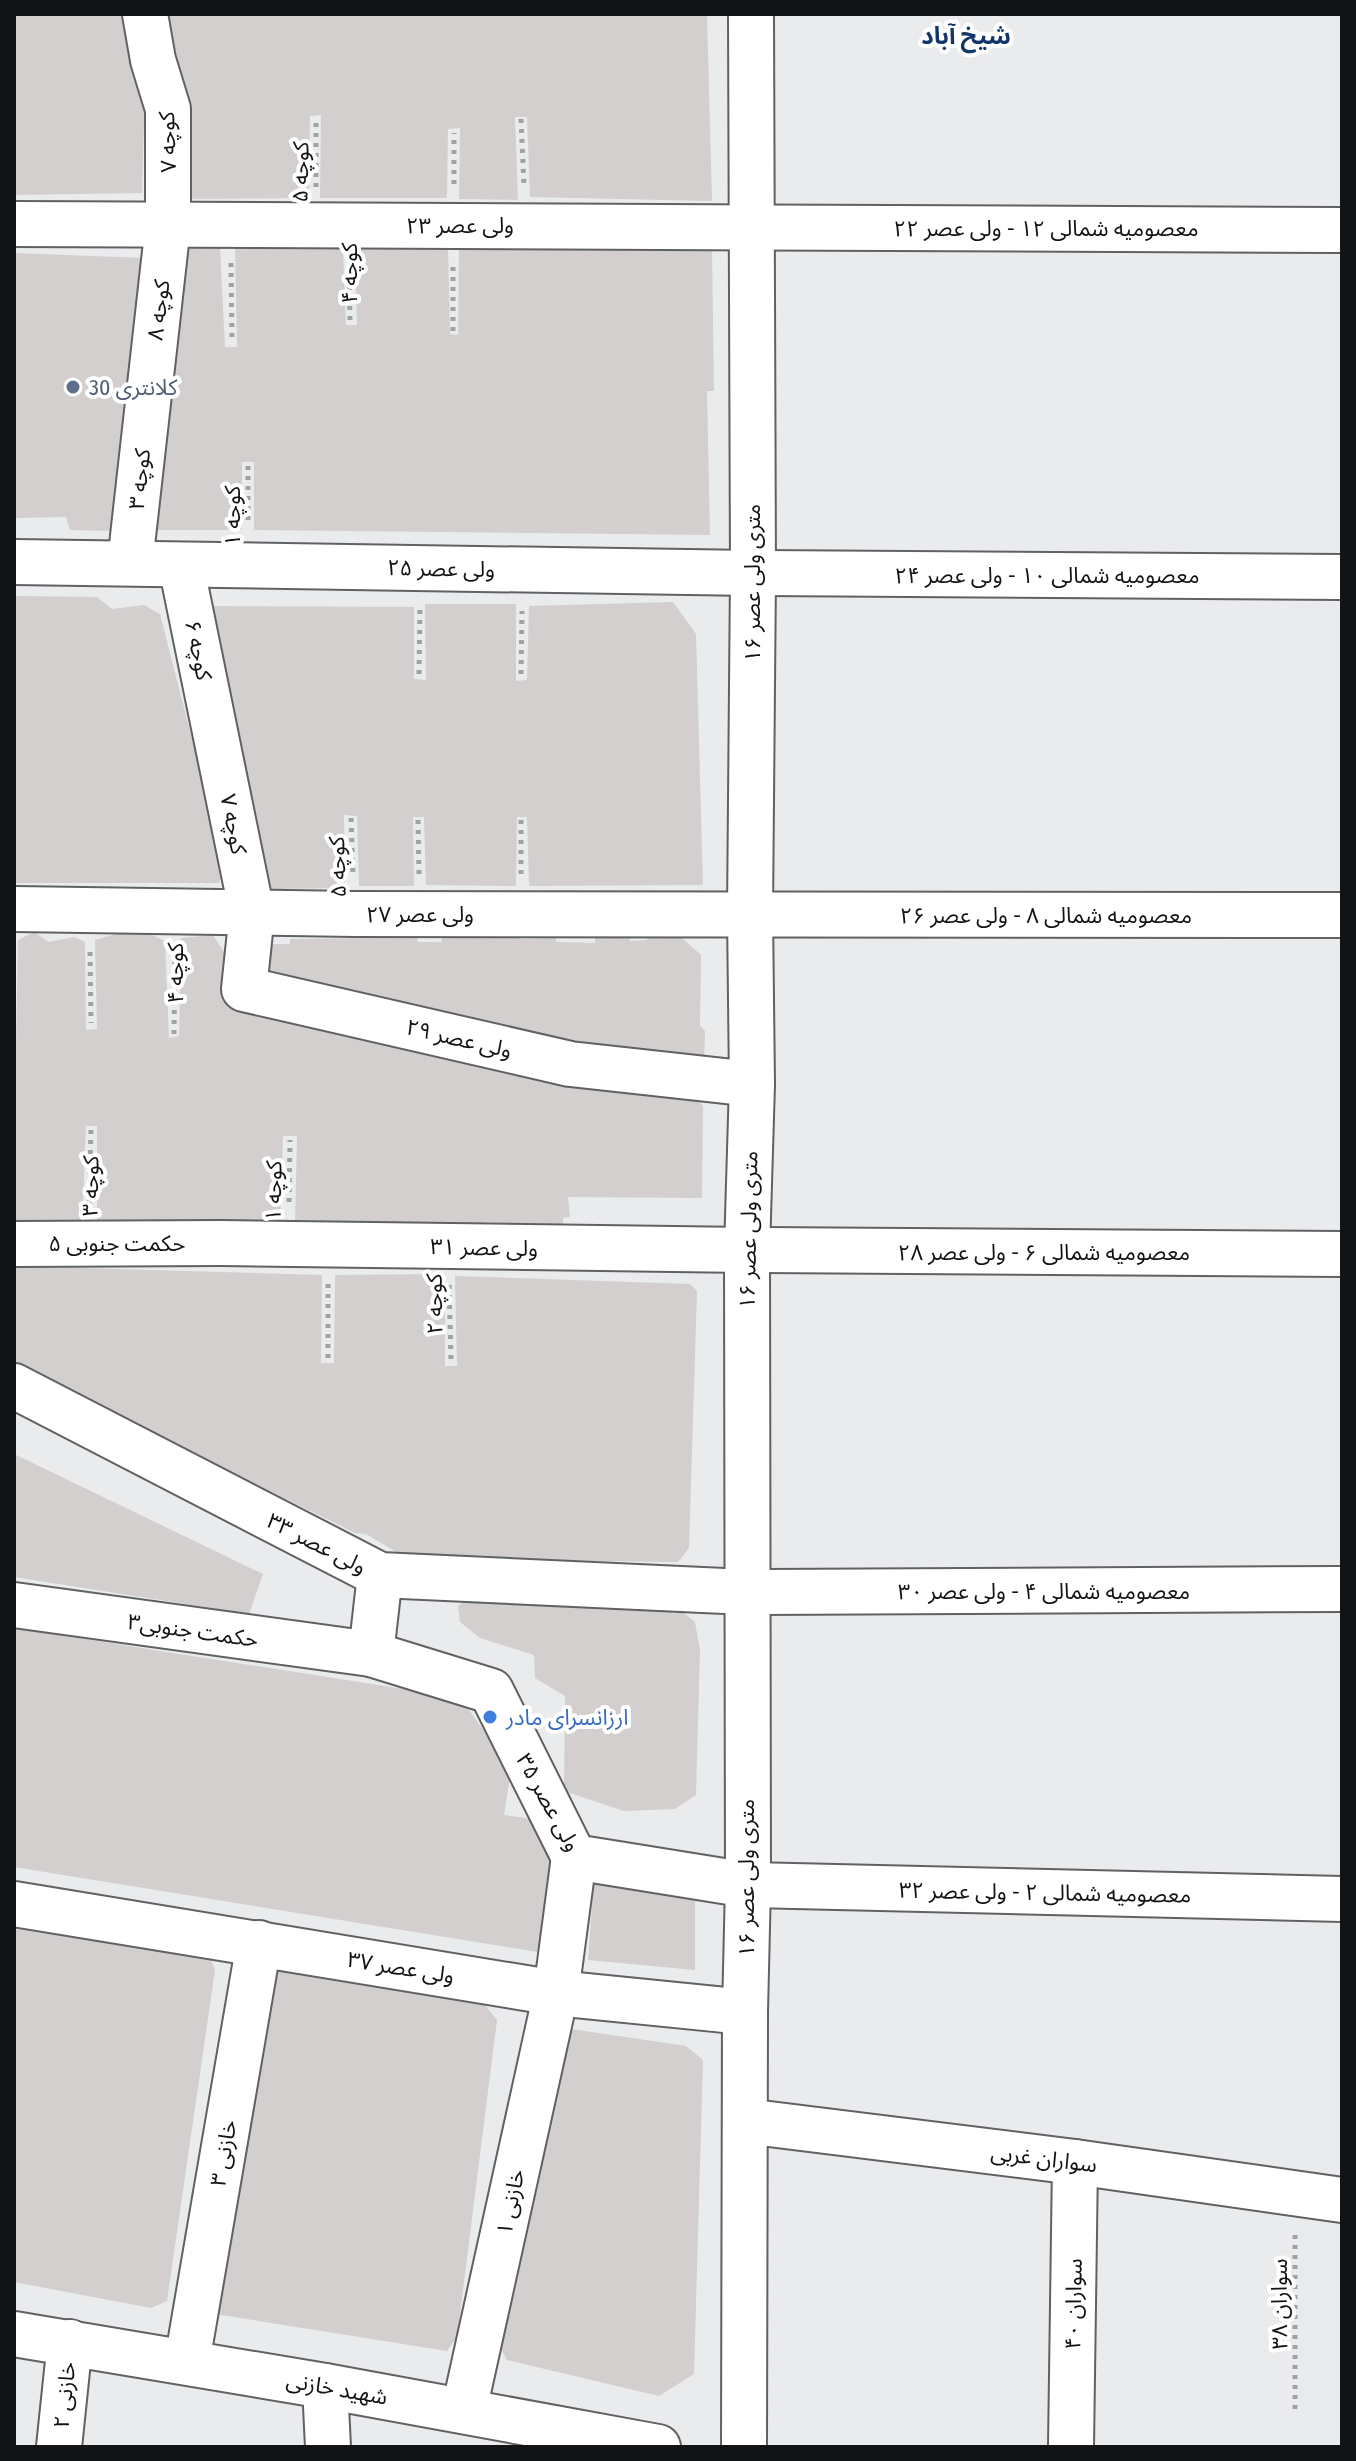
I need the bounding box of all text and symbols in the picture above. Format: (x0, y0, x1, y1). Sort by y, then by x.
district label: شیخ آباد (921, 22, 1011, 54)
street label: کوچه ۷ (153, 110, 183, 173)
street label: کوچه ۵ (286, 140, 316, 203)
street label: ولی عصر ۲۳ (406, 212, 514, 239)
street label: معصومیه شمالی ۱۲ - ولی عصر ۲۲ (894, 215, 1198, 242)
street label: کوچه ۴ (336, 242, 364, 303)
street label: کوچه ۸ (141, 277, 177, 342)
place label: کلانتری 30 (89, 374, 178, 401)
marker: کلانتری 30 (64, 378, 82, 396)
street label: کوچه ۳ (123, 446, 157, 511)
street label: کوچه ۱ (219, 485, 247, 546)
street label: ۱۶ متری ولی عصر (739, 504, 766, 662)
street label: ولی عصر ۲۵ (387, 554, 495, 583)
street label: معصومیه شمالی ۱۰ - ولی عصر ۲۴ (895, 562, 1199, 589)
street label: کوچه ۶ (178, 618, 218, 684)
street label: کوچه ۷ (213, 792, 253, 858)
street label: کوچه ۵ (323, 835, 353, 898)
street label: ولی عصر ۲۷ (366, 901, 474, 928)
street label: معصومیه شمالی ۸ - ولی عصر ۲۶ (900, 902, 1192, 929)
street label: کوچه ۴ (162, 942, 190, 1003)
street label: ولی عصر ۲۹ (403, 1013, 515, 1064)
street label: ۱۶ متری ولی عصر (734, 1151, 763, 1309)
street label: کوچه ۳ (76, 1154, 106, 1217)
street label: کوچه ۱ (259, 1159, 289, 1222)
street label: حکمت جنوبی ۵ (49, 1230, 185, 1257)
street label: ولی عصر ۳۱ (430, 1233, 538, 1262)
street label: معصومیه شمالی ۶ - ولی عصر ۲۸ (898, 1239, 1190, 1266)
street label: کوچه ۲ (420, 1272, 450, 1335)
street label: ولی عصر ۳۳ (263, 1507, 371, 1580)
street label: معصومیه شمالی ۴ - ولی عصر ۳۰ (898, 1578, 1190, 1605)
street label: حکمت جنوبی۳ (126, 1608, 260, 1653)
place label: ارزانسرای مادر (505, 1704, 629, 1731)
marker: ارزانسرای مادر (481, 1708, 499, 1726)
street label: ولی عصر ۳۵ (511, 1749, 587, 1856)
street label: ۱۶ متری ولی عصر (733, 1799, 760, 1957)
street label: معصومیه شمالی ۲ - ولی عصر ۳۲ (899, 1876, 1191, 1909)
street label: ولی عصر ۳۷ (346, 1946, 456, 1989)
street label: خازنی ۳ (204, 2118, 243, 2188)
street label: سواران غربی (989, 2139, 1099, 2178)
street label: خازنی ۱ (490, 2167, 531, 2238)
street label: سواران ۴۰ (1059, 2258, 1088, 2350)
street label: سواران ۳۸ (1266, 2258, 1293, 2350)
street label: خازنی ۲ (48, 2360, 81, 2430)
street label: شهید خازنی (284, 2366, 390, 2411)

